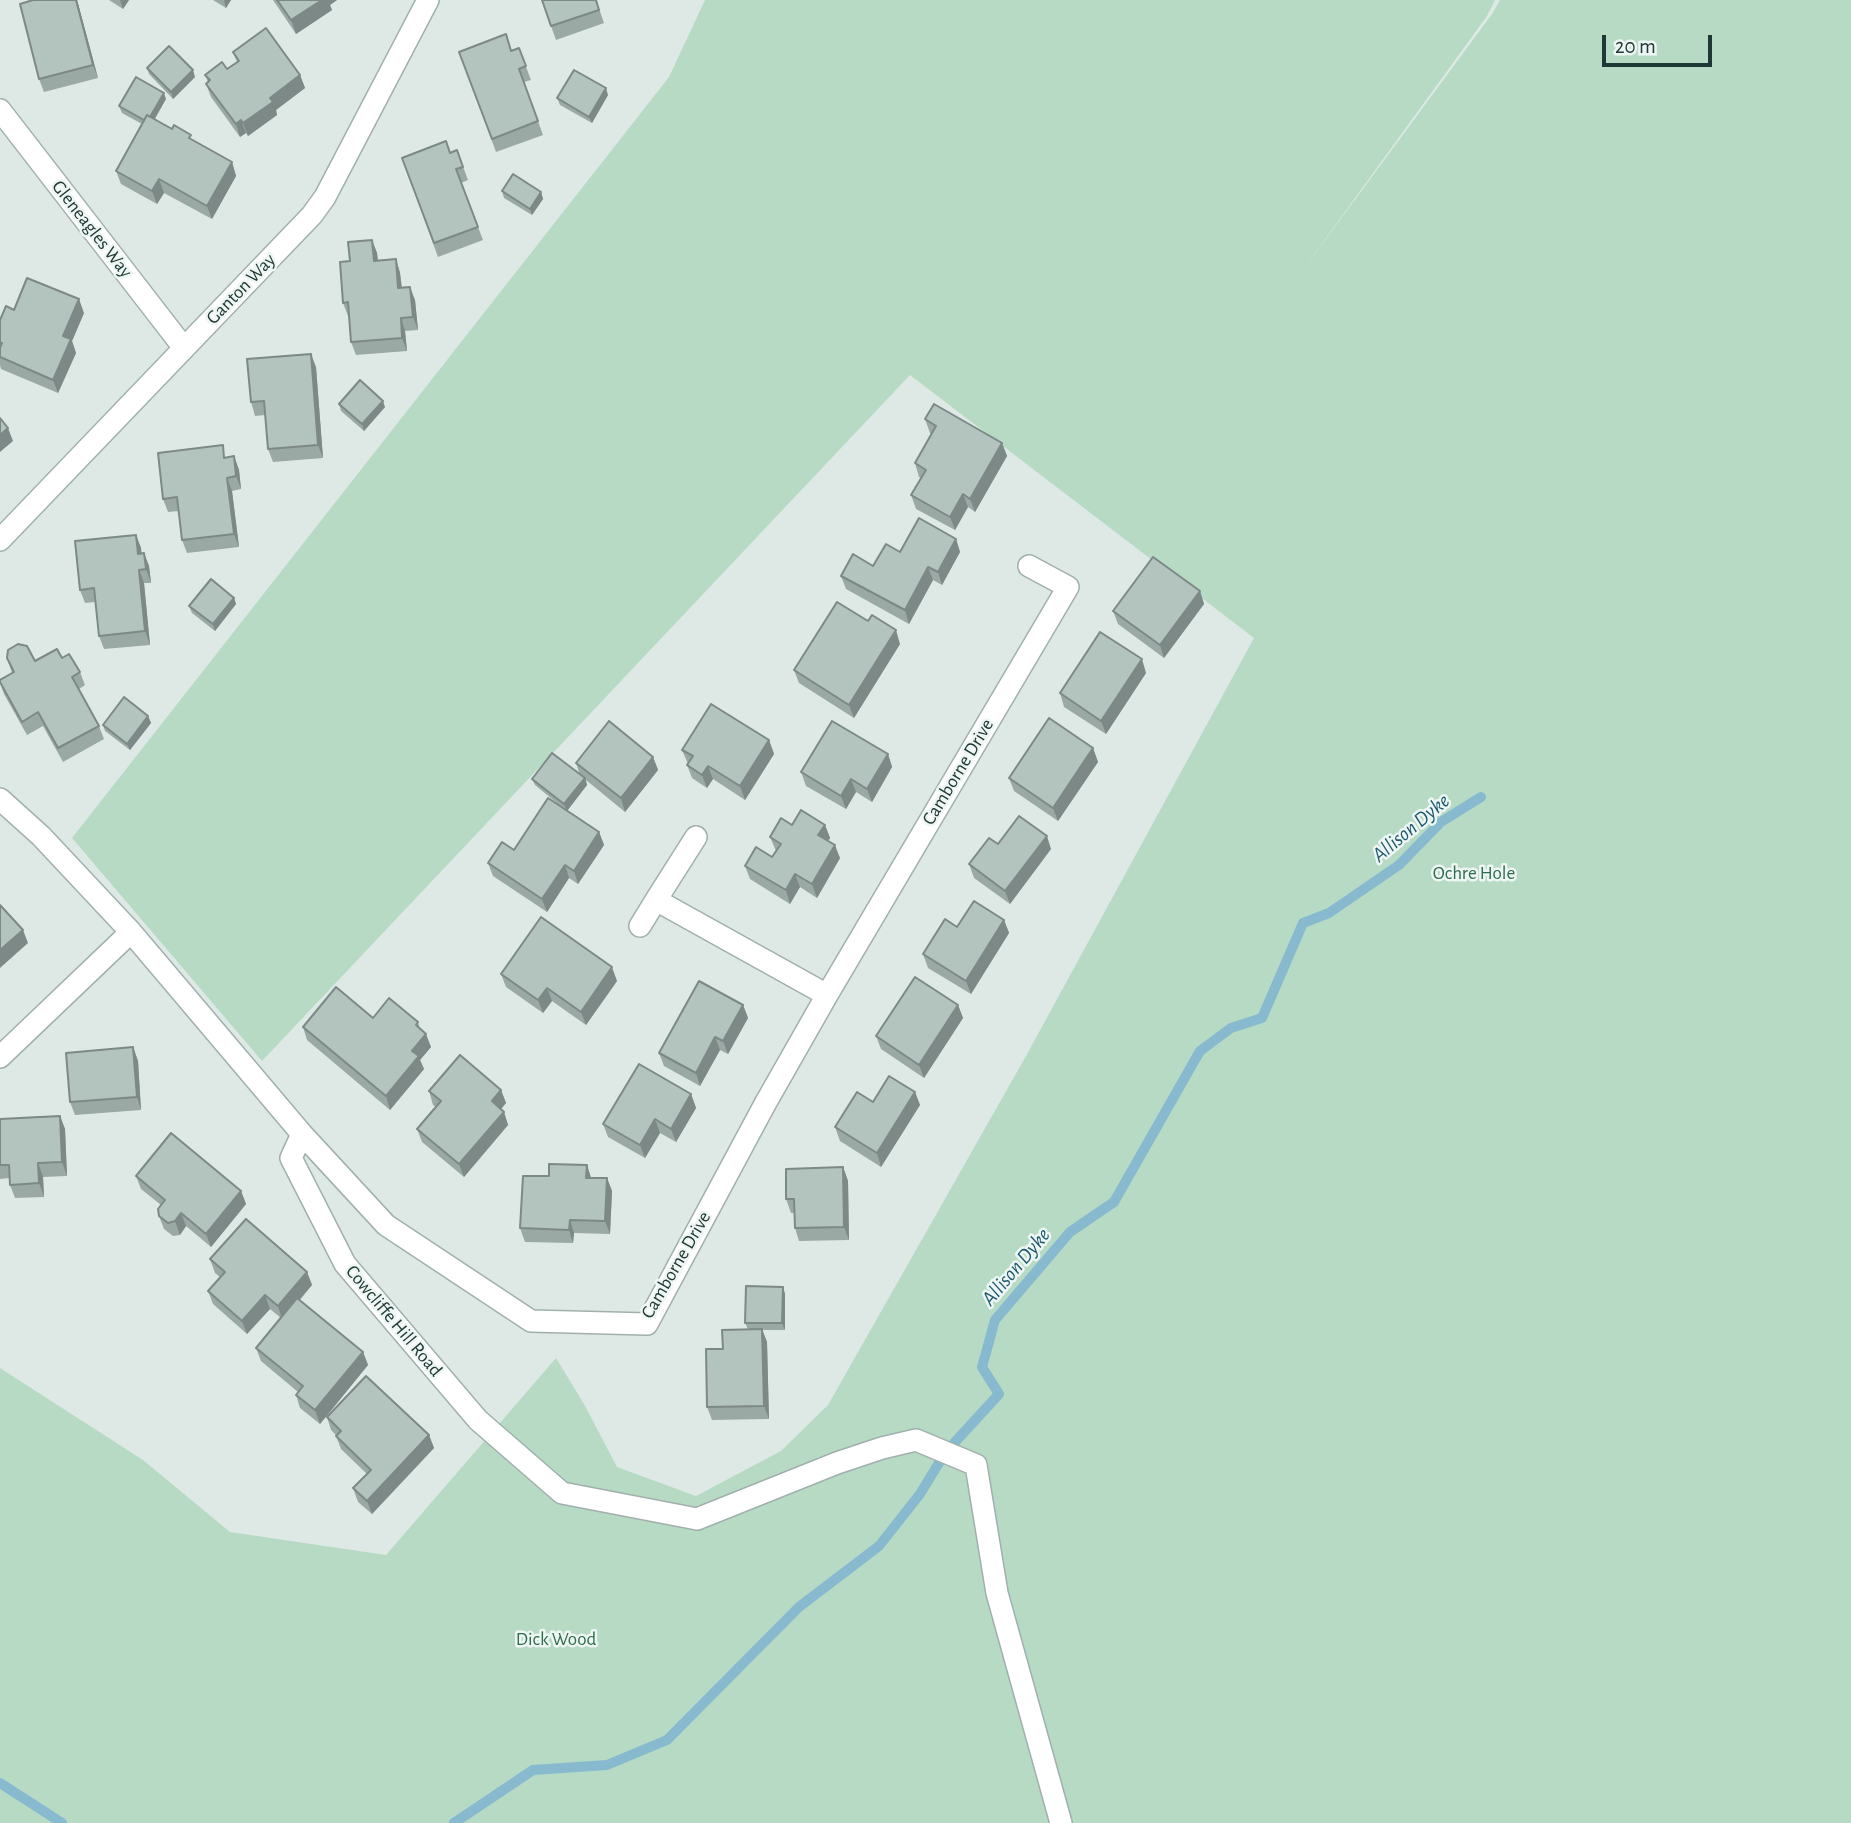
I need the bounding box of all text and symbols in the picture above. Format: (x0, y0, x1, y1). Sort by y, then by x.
scale bar (1606, 21, 1716, 65)
text: 20 m (1615, 36, 1656, 57)
street label: Gleneagles Way (47, 176, 137, 282)
street label: Ganton Way (202, 249, 280, 329)
street label: Camborne Drive (917, 715, 999, 829)
water label: Allison Dyke (1367, 788, 1455, 868)
park label: Ochre Hole (1433, 862, 1515, 884)
street label: Camborne Drive (636, 1207, 716, 1323)
water label: Allison Dyke (976, 1223, 1056, 1311)
street label: Cowcliffe Hill Road (341, 1261, 447, 1381)
park label: Dick Wood (516, 1628, 596, 1650)

